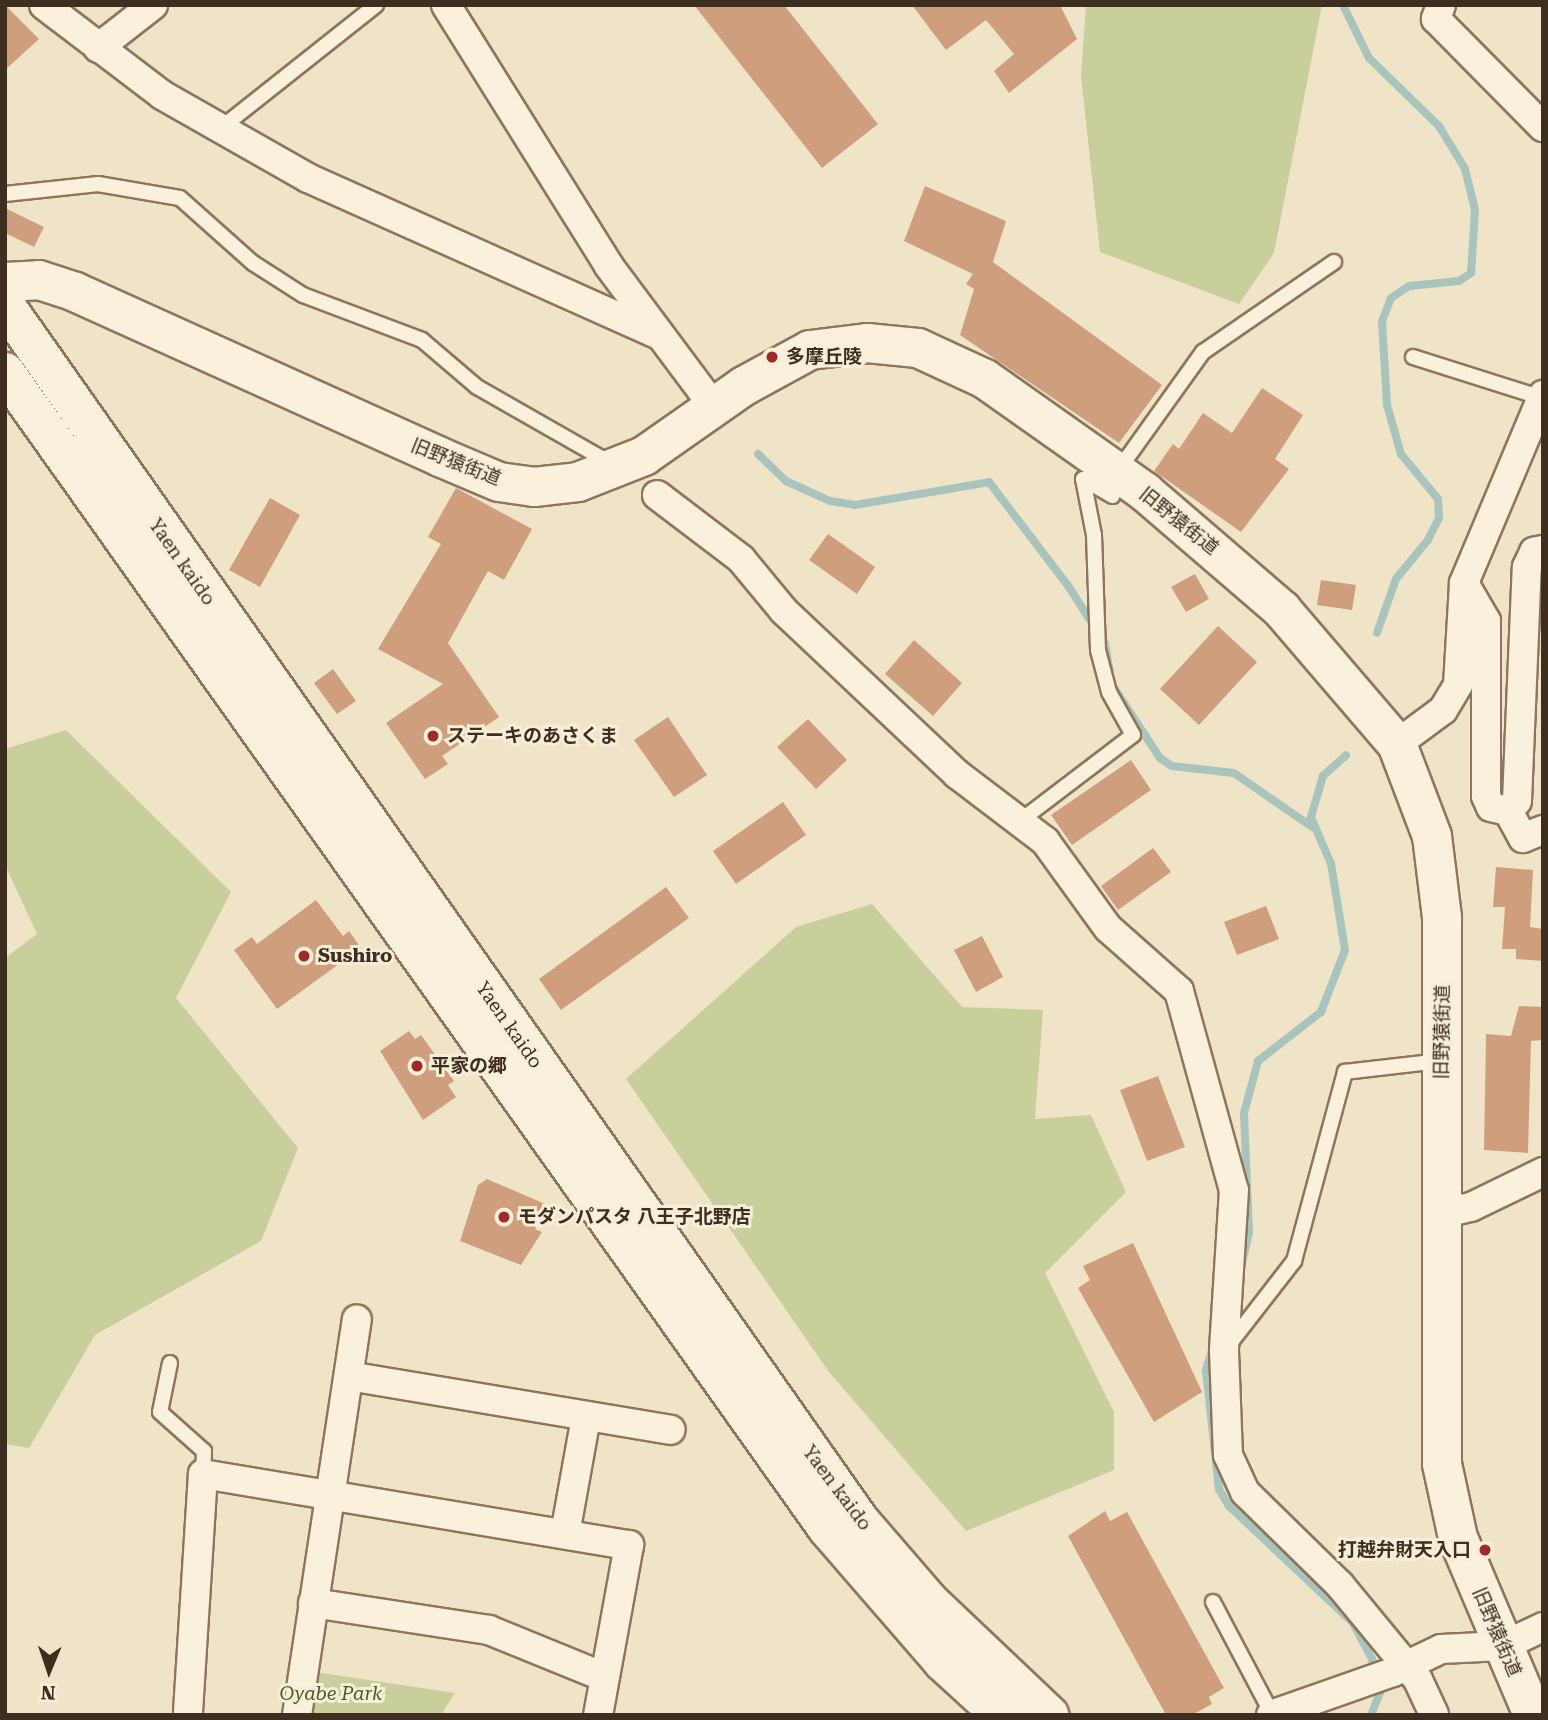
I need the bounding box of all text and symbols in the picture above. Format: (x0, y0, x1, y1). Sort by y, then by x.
place label: 多摩丘陵 (786, 346, 862, 368)
marker: 多摩丘陵 (764, 349, 780, 365)
street label: 旧野猿街道 (408, 434, 504, 490)
street label: 旧野猿街道 (1135, 482, 1223, 560)
street label: Yaen kaido (144, 514, 220, 610)
place label: ステーキのあさくま (447, 725, 618, 747)
marker: ステーキのあさくま (425, 728, 441, 744)
place label: Sushiro (318, 945, 392, 967)
marker: Sushiro (296, 948, 312, 964)
street label: Yaen kaido (471, 977, 547, 1073)
street label: 旧野猿街道 (1430, 984, 1454, 1080)
place label: 平家の郷 (431, 1055, 507, 1077)
marker: 平家の郷 (409, 1058, 425, 1074)
place label: モダンパスタ 八王子北野店 (518, 1206, 751, 1228)
marker: モダンパスタ 八王子北野店 (496, 1209, 512, 1225)
street label: Yaen kaido (798, 1441, 876, 1535)
place label: 打越弁財天入口 (1338, 1539, 1471, 1561)
marker: 打越弁財天入口 (1477, 1542, 1493, 1558)
street label: 旧野猿街道 (1468, 1584, 1526, 1680)
north arrow (14, 1636, 84, 1706)
text: N (41, 1681, 56, 1704)
park label: Oyabe Park (280, 1683, 382, 1705)

